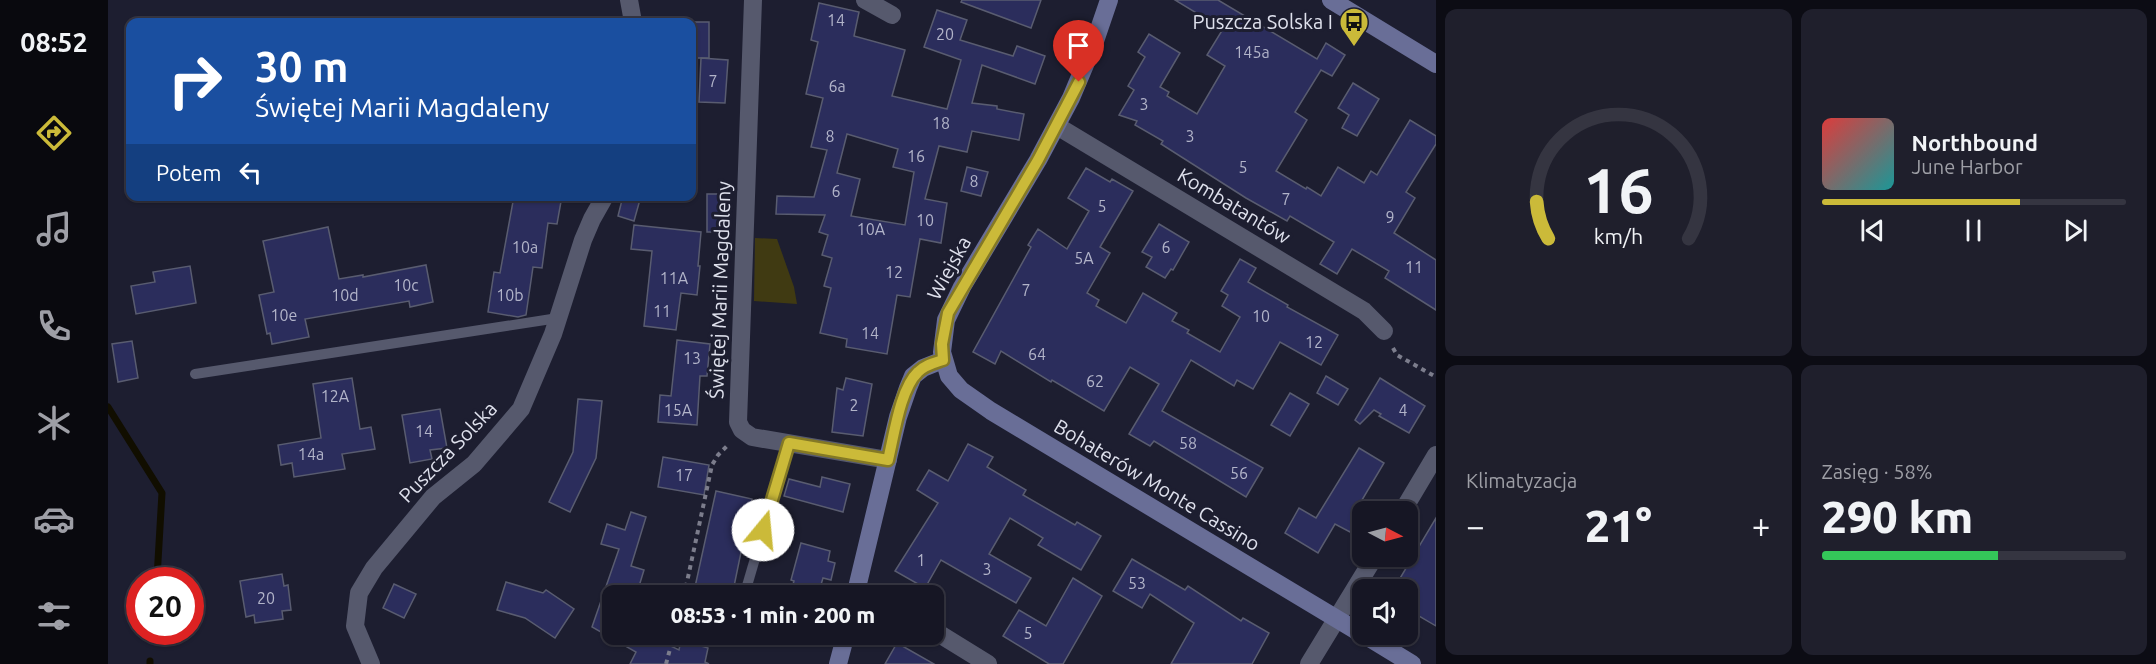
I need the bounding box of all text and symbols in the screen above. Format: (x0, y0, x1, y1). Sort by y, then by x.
bus stop icon: Puszcza Solska I (1338, 6, 1370, 48)
place label: Puszcza Solska I (1192, 10, 1333, 33)
house number: 14 (827, 11, 845, 29)
pin (1053, 20, 1104, 82)
house number: 20 (936, 25, 954, 43)
text: 08:52 (20, 27, 88, 57)
icon: arrive (1062, 29, 1095, 62)
icon: right (156, 42, 234, 120)
text: 30 m (255, 43, 349, 90)
house number: 145a (1234, 43, 1270, 61)
house number: 7 (708, 72, 718, 90)
house number: 6a (828, 77, 846, 95)
text: Świętej Marii Magdaleny (255, 92, 549, 122)
house number: 3 (1139, 95, 1149, 113)
icon: directions (33, 112, 75, 154)
house number: 18 (932, 114, 950, 132)
house number: 8 (825, 127, 835, 145)
house number: 3 (1185, 127, 1195, 145)
text: Northbound (1912, 130, 2038, 155)
house number: 16 (907, 147, 925, 165)
text: June Harbor (1912, 155, 2023, 178)
icon: left (234, 156, 267, 189)
text: 16 (1583, 156, 1653, 226)
house number: 5 (1238, 158, 1248, 176)
text: Potem (156, 160, 222, 185)
street label: Kombatantów (1174, 163, 1295, 248)
house number: 8 (969, 172, 979, 190)
street label: Świętej Marii Magdaleny (704, 180, 735, 399)
house number: 6 (831, 182, 841, 200)
house number: 7 (1281, 190, 1291, 208)
house number: 5 (1097, 197, 1107, 215)
icon: music (33, 208, 75, 250)
house number: 9 (1385, 208, 1395, 226)
house number: 10 (916, 211, 934, 229)
icon: previous (1856, 214, 1889, 247)
icon: pause (1957, 214, 1990, 247)
icon: next (2059, 214, 2092, 247)
house number: 10A (857, 220, 886, 238)
text: km/h (1593, 225, 1643, 249)
street label: Wiejska (922, 232, 975, 303)
house number: 10a (512, 238, 538, 256)
house number: 6 (1161, 238, 1171, 256)
house number: 5A (1074, 249, 1094, 267)
house number: 11 (1405, 258, 1423, 276)
house number: 12 (885, 263, 903, 281)
house number: 11A (660, 269, 689, 287)
house number: 10c (393, 276, 419, 294)
house number: 7 (1021, 281, 1031, 299)
house number: 10d (331, 286, 359, 304)
house number: 10b (496, 286, 524, 304)
house number: 11 (653, 302, 671, 320)
icon: phone (33, 305, 75, 347)
house number: 10e (271, 306, 297, 324)
house number: 10 (1252, 307, 1270, 325)
house number: 14 (861, 324, 879, 342)
house number: 12 (1305, 333, 1323, 351)
house number: 64 (1028, 345, 1046, 363)
house number: 13 (683, 349, 701, 367)
house number: 62 (1086, 372, 1104, 390)
house number: 12A (321, 387, 350, 405)
house number: 2 (849, 396, 859, 414)
street label: Puszcza Solska (394, 397, 501, 507)
house number: 15A (664, 401, 693, 419)
house number: 4 (1398, 401, 1408, 419)
icon: climate (33, 402, 75, 444)
street label: Bohaterów Monte Cassino (1050, 414, 1264, 555)
house number: 14 (415, 422, 433, 440)
house number: 58 (1179, 434, 1197, 452)
house number: 14a (298, 445, 324, 463)
text: Zasięg · 58% (1822, 460, 1933, 483)
house number: 56 (1230, 464, 1248, 482)
house number: 17 (675, 466, 693, 484)
text: Klimatyzacja (1466, 469, 1577, 492)
text: 290 km (1822, 491, 1973, 542)
icon: car (33, 498, 75, 540)
position arrow (731, 498, 795, 562)
text: 21° (1585, 500, 1652, 551)
north arrow (1352, 501, 1418, 567)
map controls (1352, 501, 1418, 645)
text: − (1466, 507, 1485, 544)
text: + (1752, 507, 1770, 544)
house number: 1 (916, 551, 926, 569)
house number: 3 (982, 560, 992, 578)
speed limit sign: 20 (126, 567, 204, 645)
house number: 53 (1128, 574, 1146, 592)
button: sound (1352, 579, 1418, 645)
house number: 20 (257, 589, 275, 607)
icon: filters (33, 595, 75, 637)
text: 08:53 · 1 min · 200 m (671, 602, 875, 627)
house number: 5 (1023, 624, 1033, 642)

